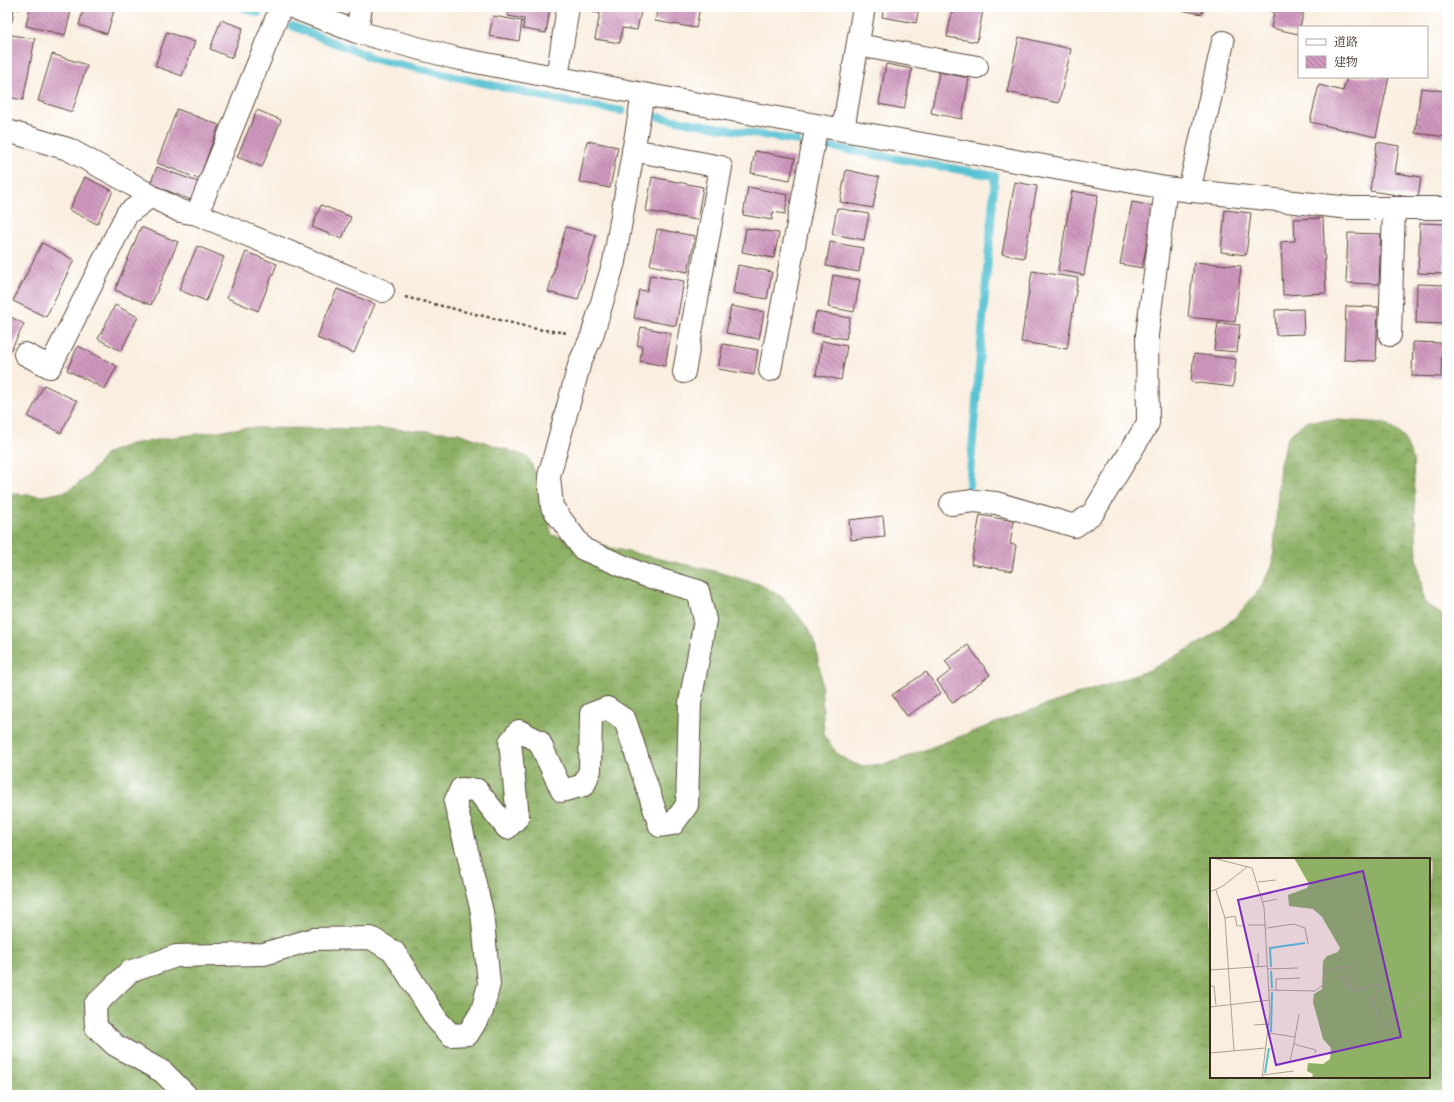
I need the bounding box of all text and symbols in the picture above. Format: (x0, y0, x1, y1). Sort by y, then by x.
legend (1298, 26, 1428, 78)
text: 道路 (1334, 35, 1358, 49)
text: 建物 (1334, 55, 1358, 69)
inset map (1210, 858, 1430, 1078)

